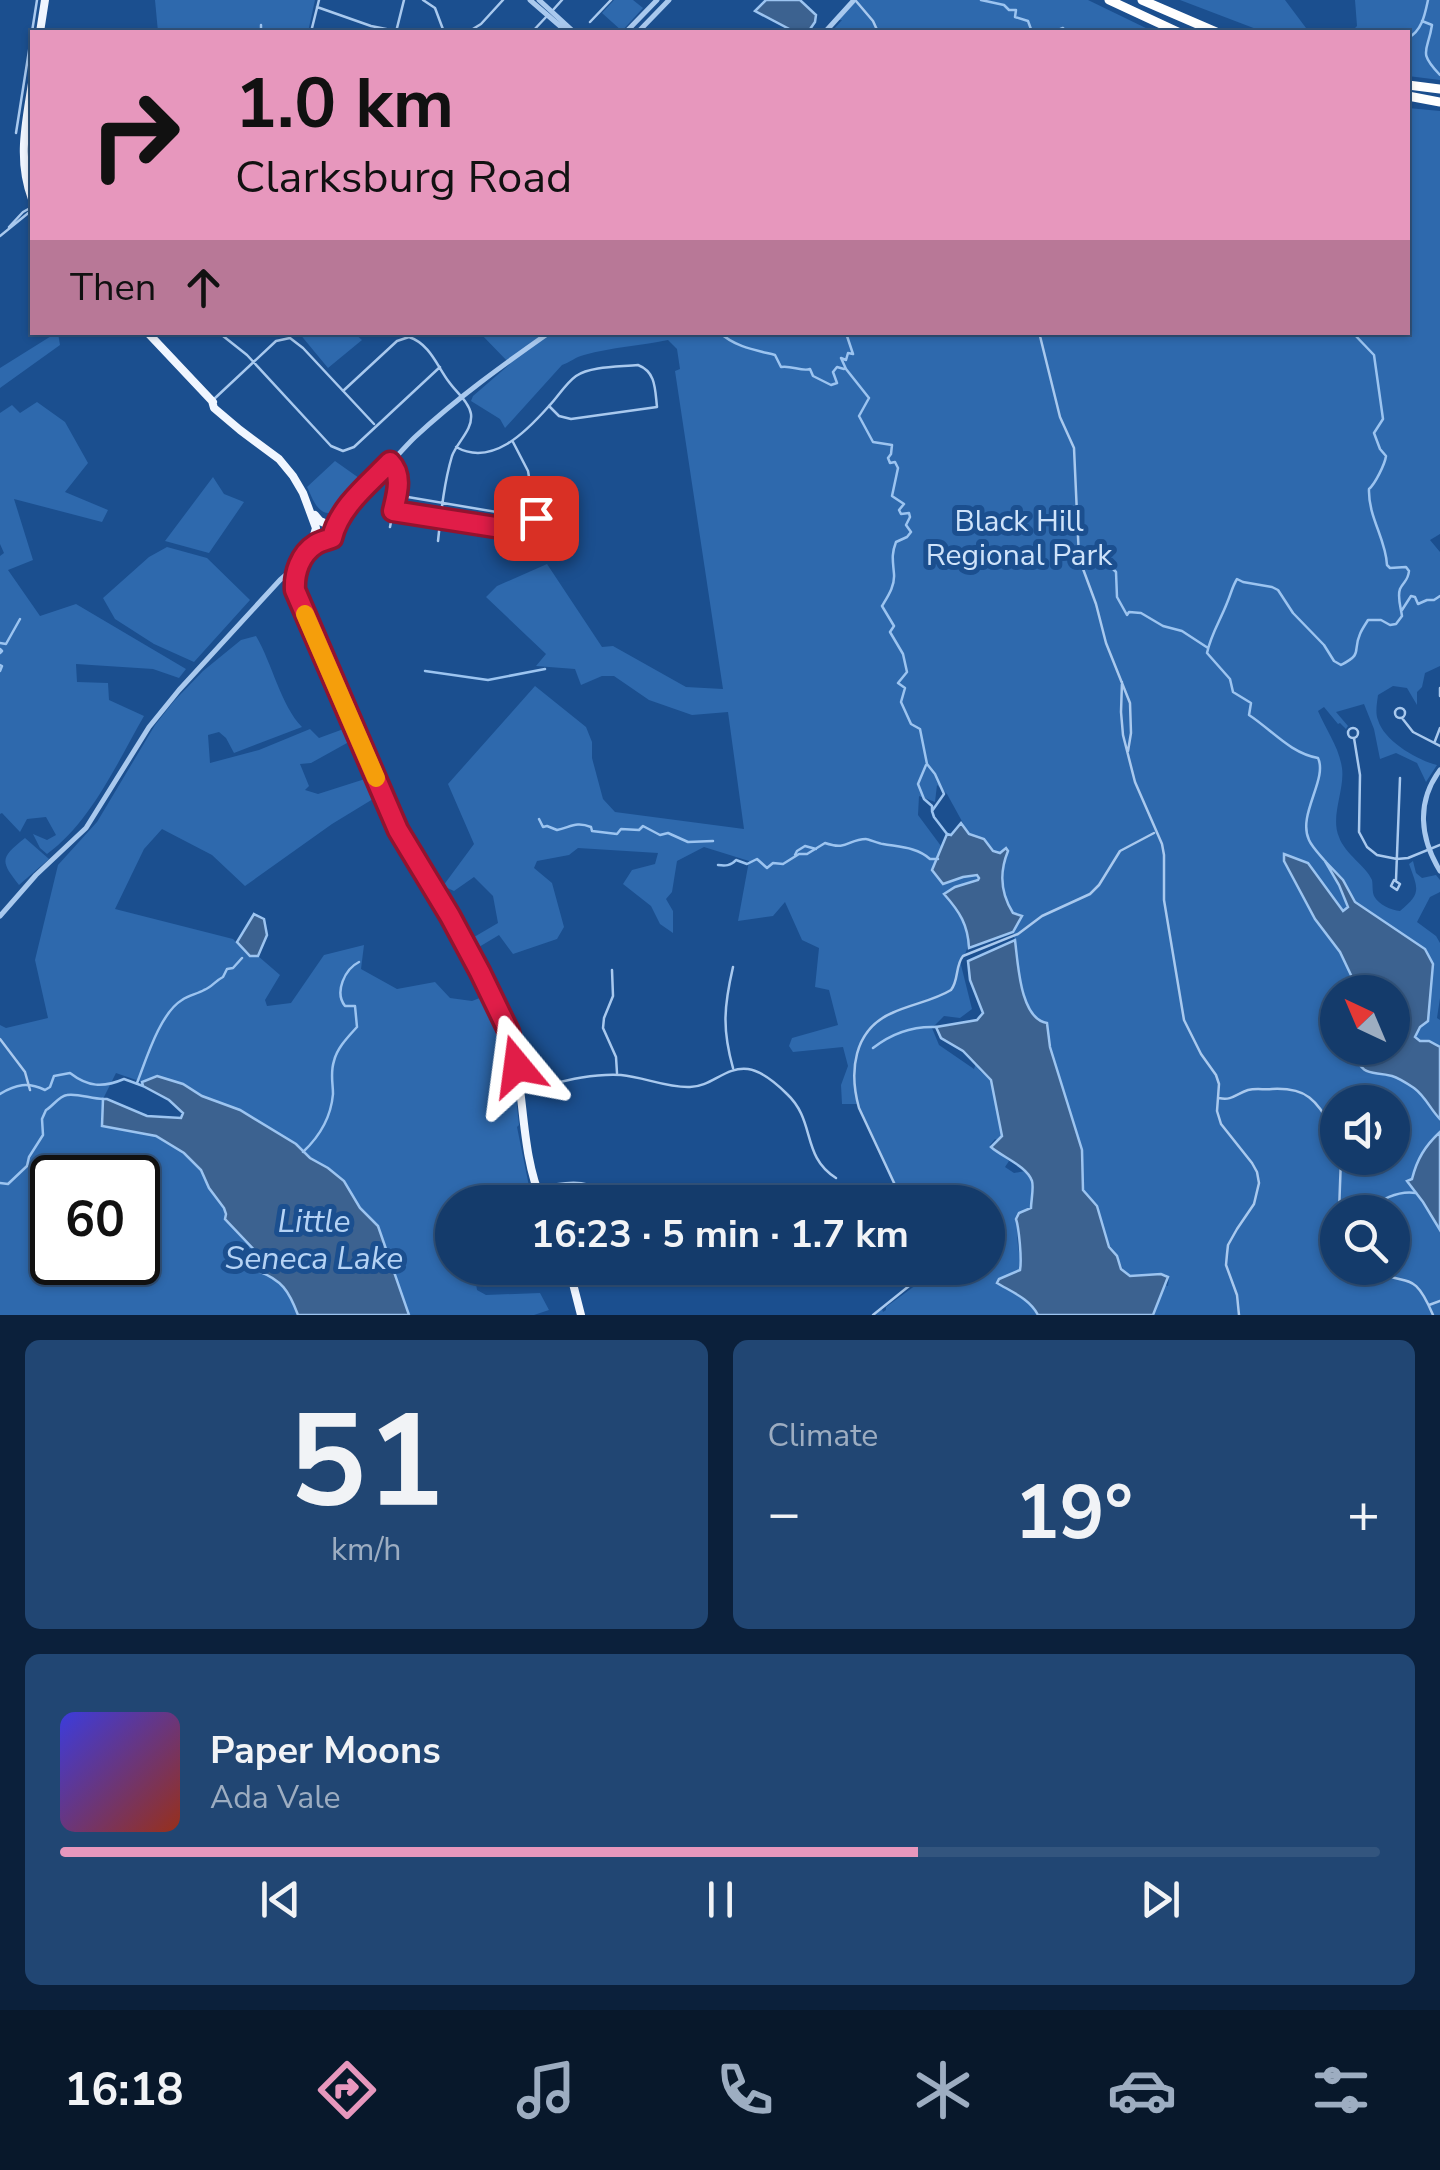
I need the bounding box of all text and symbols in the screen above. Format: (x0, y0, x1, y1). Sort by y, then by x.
text: 1.0 km (235, 56, 454, 152)
icon: right (70, 70, 200, 200)
text: Clarksburg Road (235, 147, 572, 208)
icon: ahead (176, 260, 231, 315)
text: Then (70, 262, 156, 313)
pin (494, 476, 579, 561)
icon: arrive (509, 491, 564, 546)
park label: Black Hill Regional Park (926, 501, 1113, 576)
north arrow (1320, 975, 1410, 1065)
map controls (1320, 975, 1410, 1285)
position arrow (465, 1014, 569, 1118)
button: sound (1320, 1085, 1410, 1175)
speed limit sign: 60 (30, 1155, 160, 1285)
button: search (1320, 1195, 1410, 1285)
water label: Little Seneca Lake (225, 1200, 403, 1280)
text: 16:23 · 5 min · 1.7 km (531, 1209, 909, 1260)
text: 51 (288, 1374, 444, 1551)
text: Climate (768, 1414, 878, 1457)
text: 19° (1015, 1462, 1133, 1564)
text: − (768, 1476, 801, 1551)
text: + (1347, 1476, 1380, 1551)
text: km/h (331, 1528, 402, 1571)
text: Paper Moons (210, 1725, 441, 1776)
text: Ada Vale (210, 1776, 341, 1819)
icon: previous (253, 1872, 308, 1927)
icon: pause (693, 1872, 748, 1927)
icon: next (1133, 1872, 1188, 1927)
icon: directions (312, 2055, 382, 2125)
icon: music (511, 2055, 581, 2125)
icon: phone (710, 2055, 780, 2125)
icon: climate (908, 2055, 978, 2125)
icon: car (1107, 2055, 1177, 2125)
icon: filters (1306, 2055, 1376, 2125)
text: 16:18 (64, 2060, 184, 2121)

